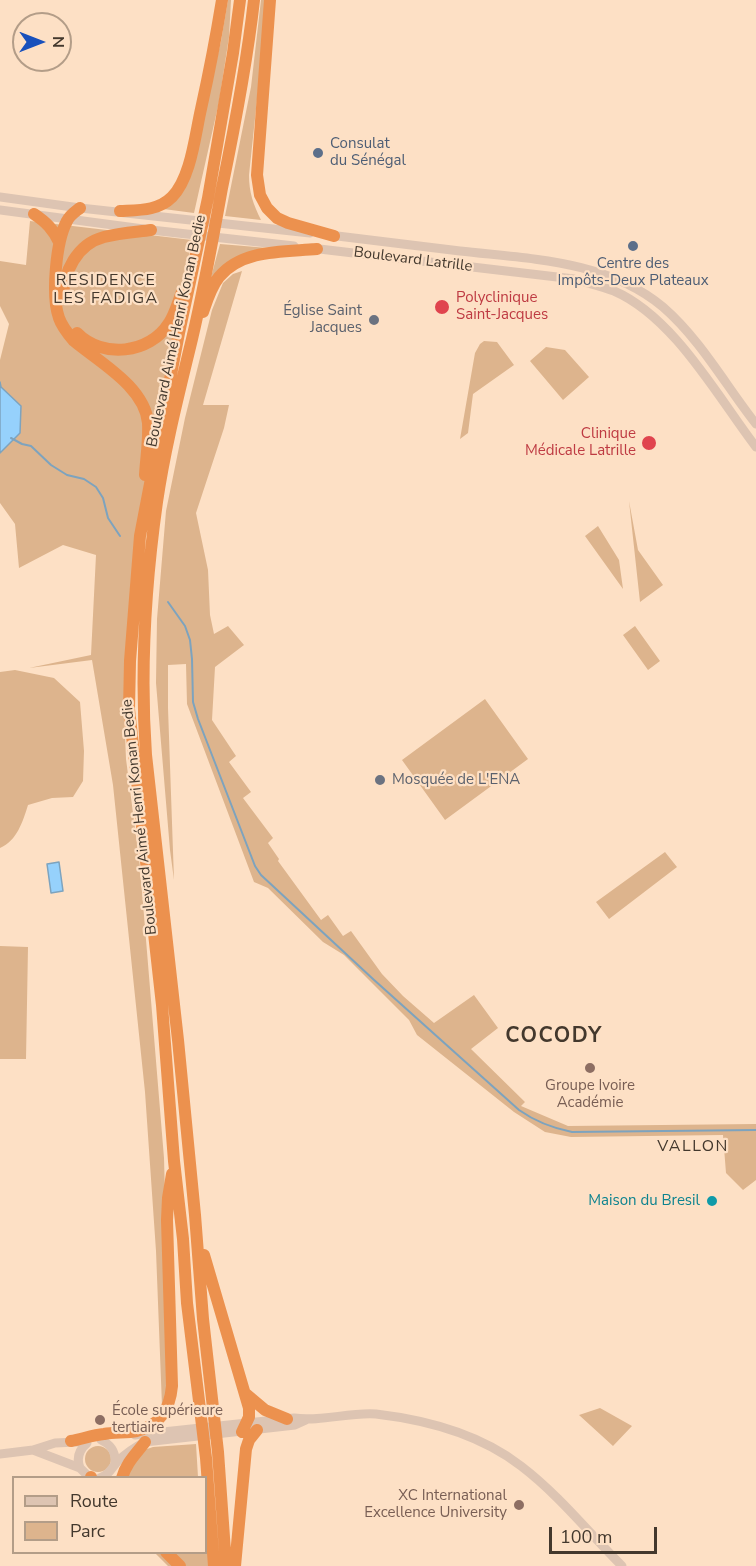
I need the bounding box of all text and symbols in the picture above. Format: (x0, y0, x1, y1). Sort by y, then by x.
north arrow (12, 12, 72, 72)
text: N (47, 36, 69, 48)
place label: Consulat du Sénégal (330, 135, 406, 170)
marker: Consulat du Sénégal (311, 146, 325, 160)
street label: Boulevard Aimé Henri Konan Bedie (144, 213, 210, 449)
marker: Centre des Impôts-Deux Plateaux (626, 239, 640, 253)
street label: Boulevard Latrille (353, 244, 473, 276)
place label: Centre des Impôts-Deux Plateaux (557, 255, 709, 290)
district label: RESIDENCE LES FADIGA (53, 271, 159, 309)
place label: Polyclinique Saint-Jacques (456, 289, 548, 324)
marker: Polyclinique Saint-Jacques (433, 298, 451, 316)
place label: Église Saint Jacques (283, 302, 362, 337)
marker: Église Saint Jacques (367, 313, 381, 327)
place label: Clinique Médicale Latrille (525, 425, 636, 460)
marker: Clinique Médicale Latrille (640, 434, 658, 452)
street label: Boulevard Aimé Henri Konan Bedie (119, 698, 161, 936)
place label: Mosquée de L'ENA (392, 771, 520, 789)
marker: Mosquée de L'ENA (373, 773, 387, 787)
district label: COCODY (505, 1024, 603, 1050)
marker: Groupe Ivoire Académie (583, 1061, 597, 1075)
place label: Groupe Ivoire Académie (545, 1077, 635, 1112)
district label: VALLON (657, 1137, 729, 1157)
place label: Maison du Bresil (588, 1192, 700, 1210)
marker: Maison du Bresil (705, 1194, 719, 1208)
place label: École supérieure tertiaire (112, 1402, 223, 1437)
marker: École supérieure tertiaire (93, 1413, 107, 1427)
legend (12, 1476, 207, 1554)
place label: XC International Excellence University (364, 1487, 507, 1522)
text: Route (70, 1489, 118, 1513)
marker: XC International Excellence University (512, 1498, 526, 1512)
scale bar (552, 1515, 660, 1553)
text: Parc (70, 1519, 105, 1543)
text: 100 m (560, 1525, 612, 1549)

